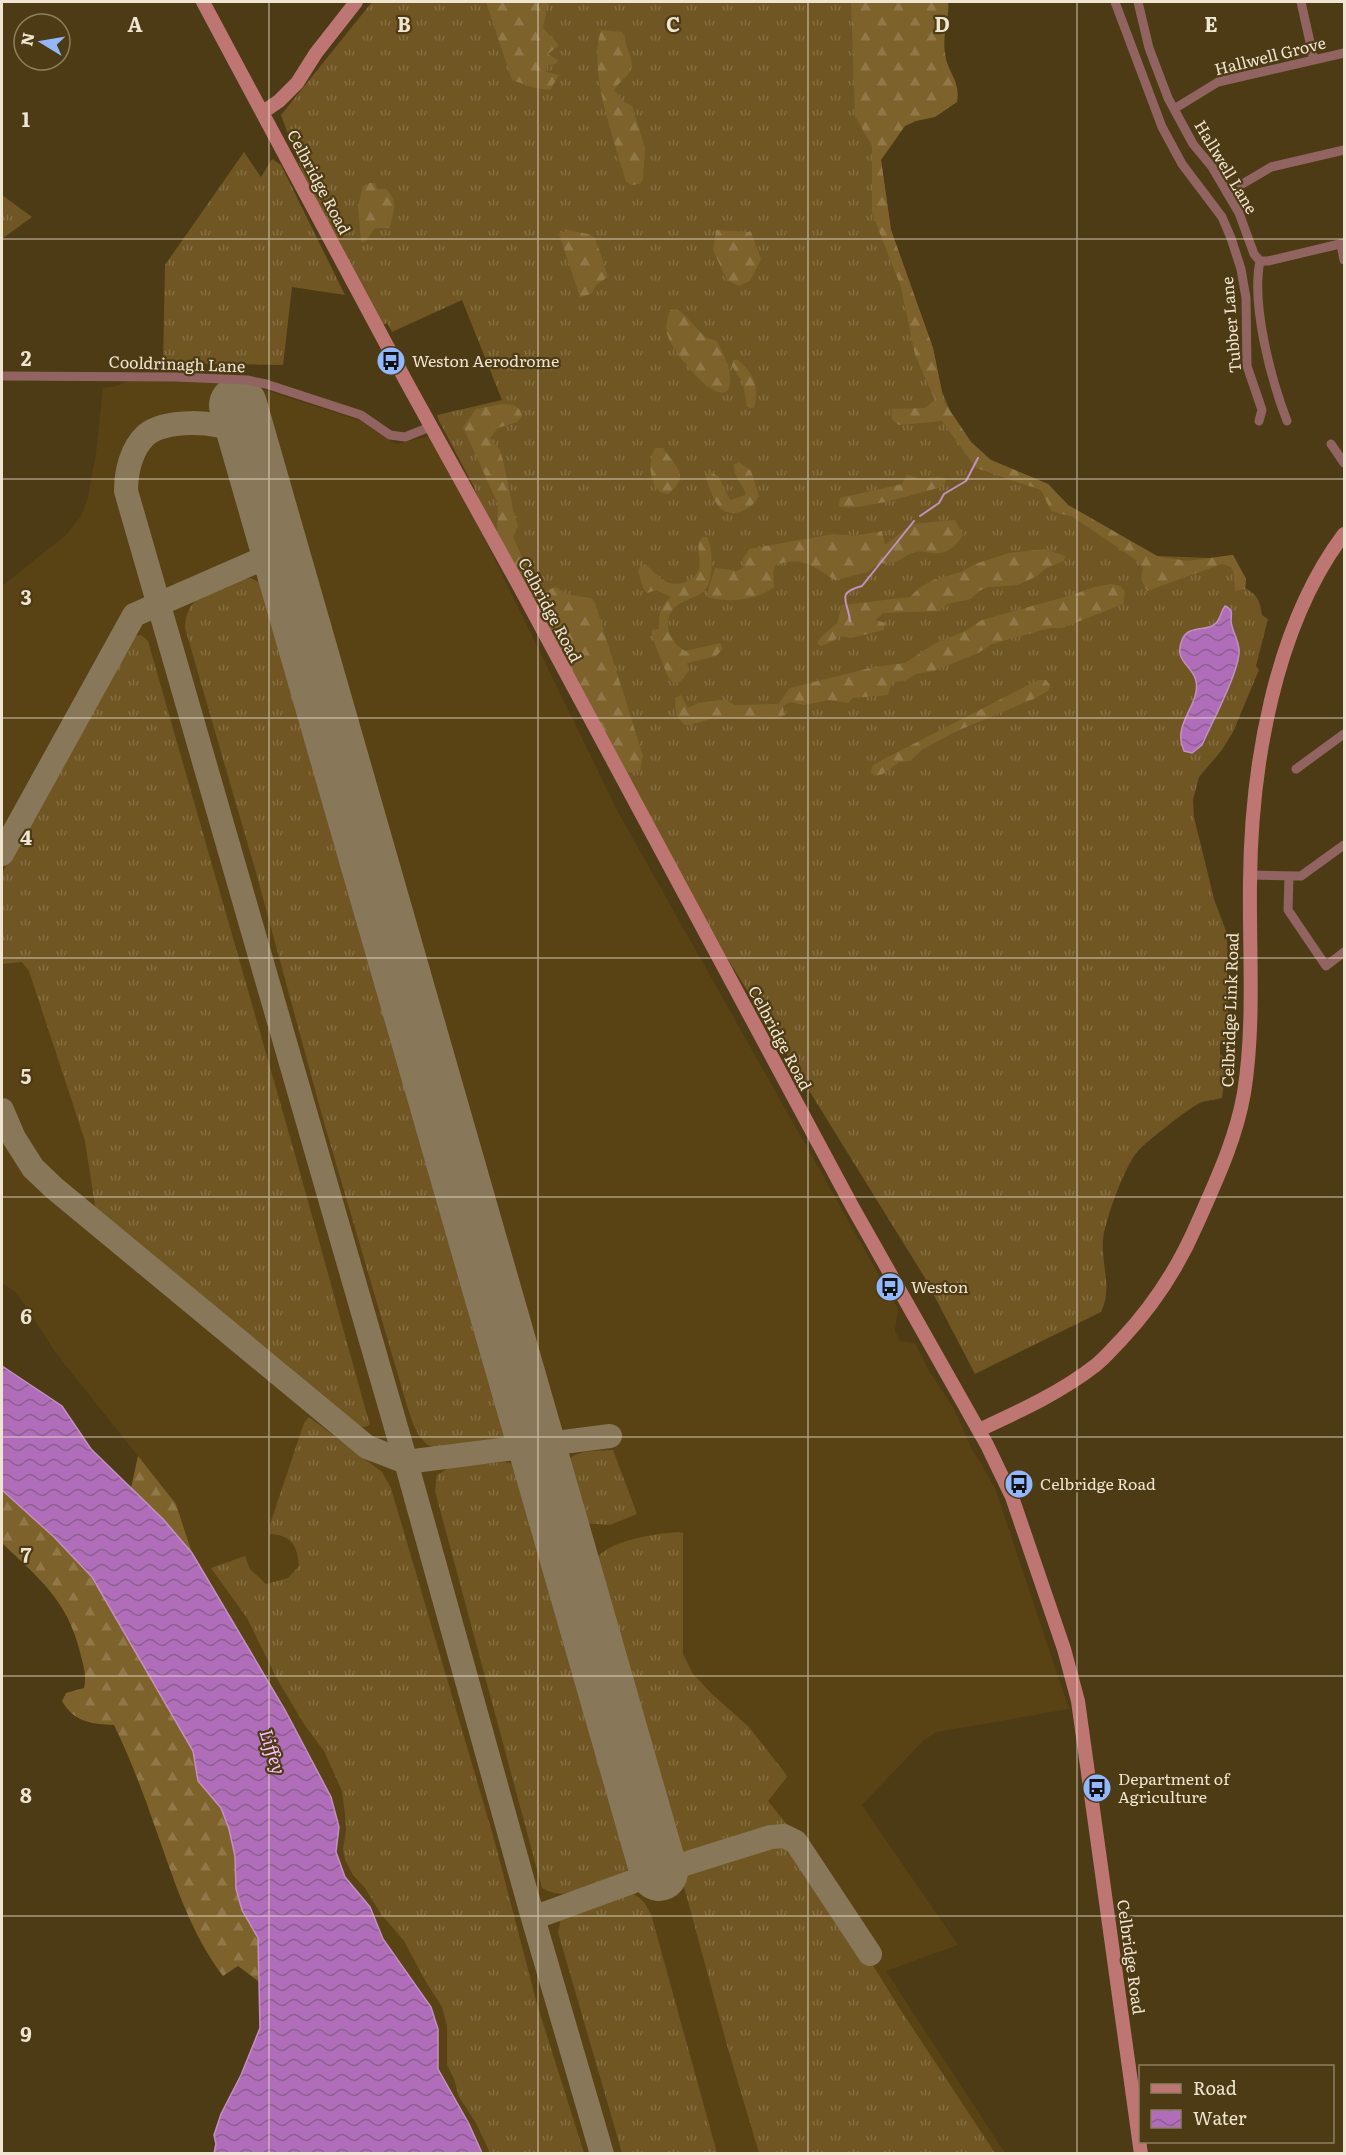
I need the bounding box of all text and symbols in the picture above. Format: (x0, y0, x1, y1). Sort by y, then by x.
text: A (127, 8, 143, 38)
text: B (397, 8, 411, 38)
text: C (666, 8, 680, 38)
text: D (934, 8, 950, 38)
text: E (1204, 8, 1218, 38)
north arrow (12, 12, 72, 72)
text: N (13, 30, 39, 48)
street label: Hallwell Grove (1212, 30, 1328, 80)
text: 1 (22, 103, 30, 133)
street label: Hallwell Lane (1189, 115, 1264, 218)
street label: Celbridge Road (282, 125, 358, 238)
street label: Tubber Lane (1214, 276, 1246, 374)
text: 2 (21, 342, 32, 372)
bus stop icon: Weston Aerodrome (375, 345, 407, 377)
place label: Weston Aerodrome (412, 348, 559, 372)
street label: Cooldrinagh Lane (108, 349, 246, 377)
street label: Celbridge Road (513, 553, 589, 666)
text: 3 (20, 581, 32, 611)
text: 4 (20, 821, 32, 851)
street label: Celbridge Link Road (1214, 932, 1244, 1088)
street label: Celbridge Road (743, 981, 819, 1094)
text: 5 (21, 1060, 32, 1090)
bus stop icon: Weston (874, 1271, 906, 1303)
place label: Weston (911, 1274, 969, 1298)
text: 6 (20, 1300, 32, 1330)
bus stop icon: Celbridge Road (1003, 1468, 1035, 1500)
place label: Celbridge Road (1040, 1471, 1156, 1495)
text: 7 (21, 1539, 32, 1569)
water label: Liffey (253, 1726, 293, 1778)
place label: Department of Agriculture (1118, 1766, 1231, 1808)
bus stop icon: Department of Agriculture (1081, 1772, 1113, 1804)
text: 8 (20, 1779, 32, 1809)
street label: Celbridge Road (1112, 1898, 1152, 2016)
text: 9 (20, 2018, 32, 2048)
legend (1139, 2065, 1334, 2143)
text: Road (1193, 2074, 1237, 2101)
text: Water (1193, 2104, 1247, 2131)

